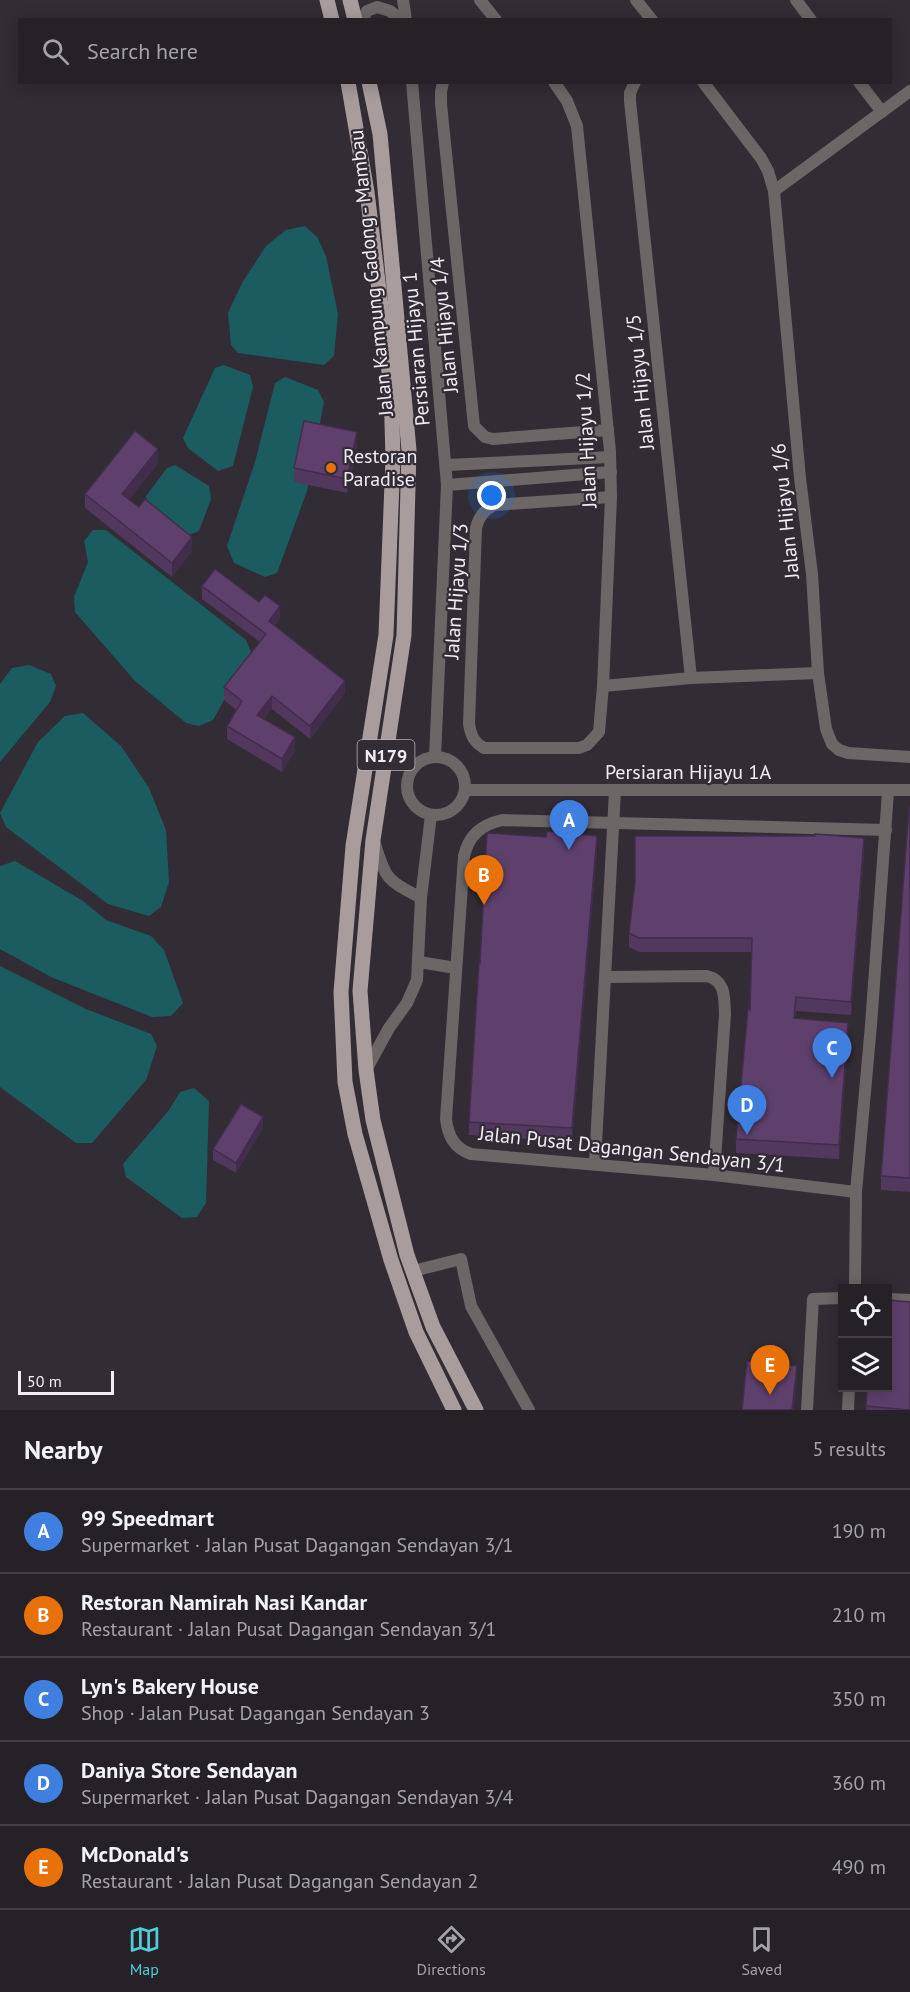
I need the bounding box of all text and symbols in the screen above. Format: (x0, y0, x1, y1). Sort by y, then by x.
search box (18, 18, 892, 84)
icon: search (39, 35, 72, 68)
text: Search here (87, 37, 198, 65)
street label: Jalan Kampung Gadong - Mambau (343, 129, 399, 418)
street label: Jalan Hijayu 1/4 (424, 256, 464, 395)
street label: Persiaran Hijayu 1 (396, 271, 436, 427)
street label: Jalan Hijayu 1/5 (620, 313, 660, 452)
street label: Jalan Hijayu 1/2 (569, 371, 603, 510)
street label: Jalan Hijayu 1/6 (765, 442, 805, 581)
place label: Restoran Paradise (343, 443, 417, 492)
marker: Restoran Paradise (324, 461, 338, 475)
your location (477, 481, 506, 510)
street label: Jalan Hijayu 1/3 (438, 522, 474, 661)
road number: N179 (358, 740, 414, 770)
street label: Persiaran Hijayu 1A (605, 759, 771, 785)
pin: A (550, 800, 588, 850)
pin: B (464, 856, 504, 905)
pin: C (812, 1028, 852, 1078)
pin: D (728, 1086, 766, 1135)
street label: Jalan Pusat Dagangan Sendayan 3/1 (477, 1120, 786, 1178)
map controls (838, 1284, 892, 1392)
button: locate (838, 1284, 892, 1338)
button: layers (838, 1338, 892, 1392)
pin: E (750, 1346, 790, 1395)
scale bar (18, 1368, 114, 1396)
text: 50 m (27, 1371, 62, 1391)
text: Nearby (24, 1433, 102, 1466)
text: 5 results (813, 1436, 886, 1462)
text: 99 Speedmart (81, 1504, 214, 1532)
text: A (37, 1518, 50, 1544)
text: 190 m (832, 1518, 886, 1544)
text: Supermarket · Jalan Pusat Dagangan Sendayan 3/1 (81, 1532, 513, 1558)
text: Restoran Namirah Nasi Kandar (81, 1588, 367, 1616)
text: B (38, 1602, 49, 1628)
text: 210 m (832, 1602, 886, 1628)
text: Restaurant · Jalan Pusat Dagangan Sendayan 3/1 (81, 1616, 496, 1642)
text: Lyn's Bakery House (81, 1672, 259, 1700)
text: C (38, 1686, 49, 1712)
text: 350 m (832, 1686, 886, 1712)
text: Shop · Jalan Pusat Dagangan Sendayan 3 (81, 1700, 430, 1726)
text: Daniya Store Sendayan (81, 1756, 298, 1784)
text: D (37, 1770, 50, 1796)
text: 360 m (832, 1770, 886, 1796)
text: Supermarket · Jalan Pusat Dagangan Sendayan 3/4 (81, 1784, 513, 1810)
text: McDonald's (81, 1840, 189, 1868)
text: E (38, 1854, 49, 1880)
text: 490 m (832, 1854, 886, 1880)
text: Restaurant · Jalan Pusat Dagangan Sendayan 2 (81, 1868, 478, 1894)
tab: Map (128, 1923, 161, 1979)
tab: Directions (417, 1923, 486, 1979)
tab: Saved (741, 1923, 782, 1979)

